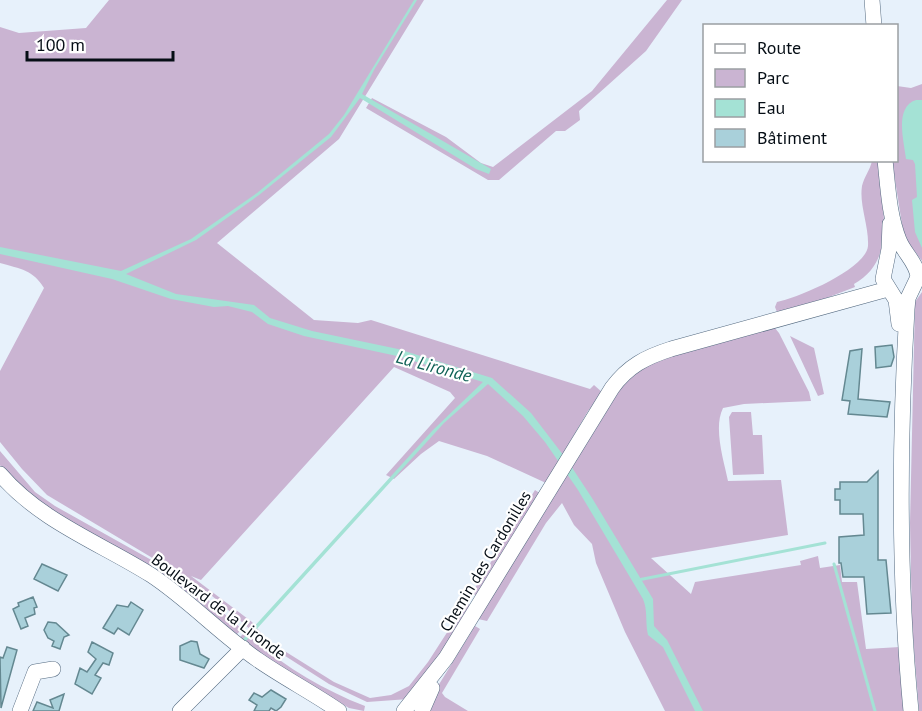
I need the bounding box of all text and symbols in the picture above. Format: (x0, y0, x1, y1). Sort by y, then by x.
scale bar (27, 24, 172, 62)
legend (703, 24, 898, 162)
text: 100 m (36, 33, 85, 56)
text: Route (757, 36, 801, 59)
text: Parc (757, 66, 790, 89)
text: Eau (757, 96, 785, 119)
text: Bâtiment (757, 126, 827, 149)
water label: La Lironde (394, 345, 475, 387)
street label: Chemin des Cardonilles (435, 487, 535, 635)
street label: Boulevard de la Lironde (148, 549, 290, 663)

